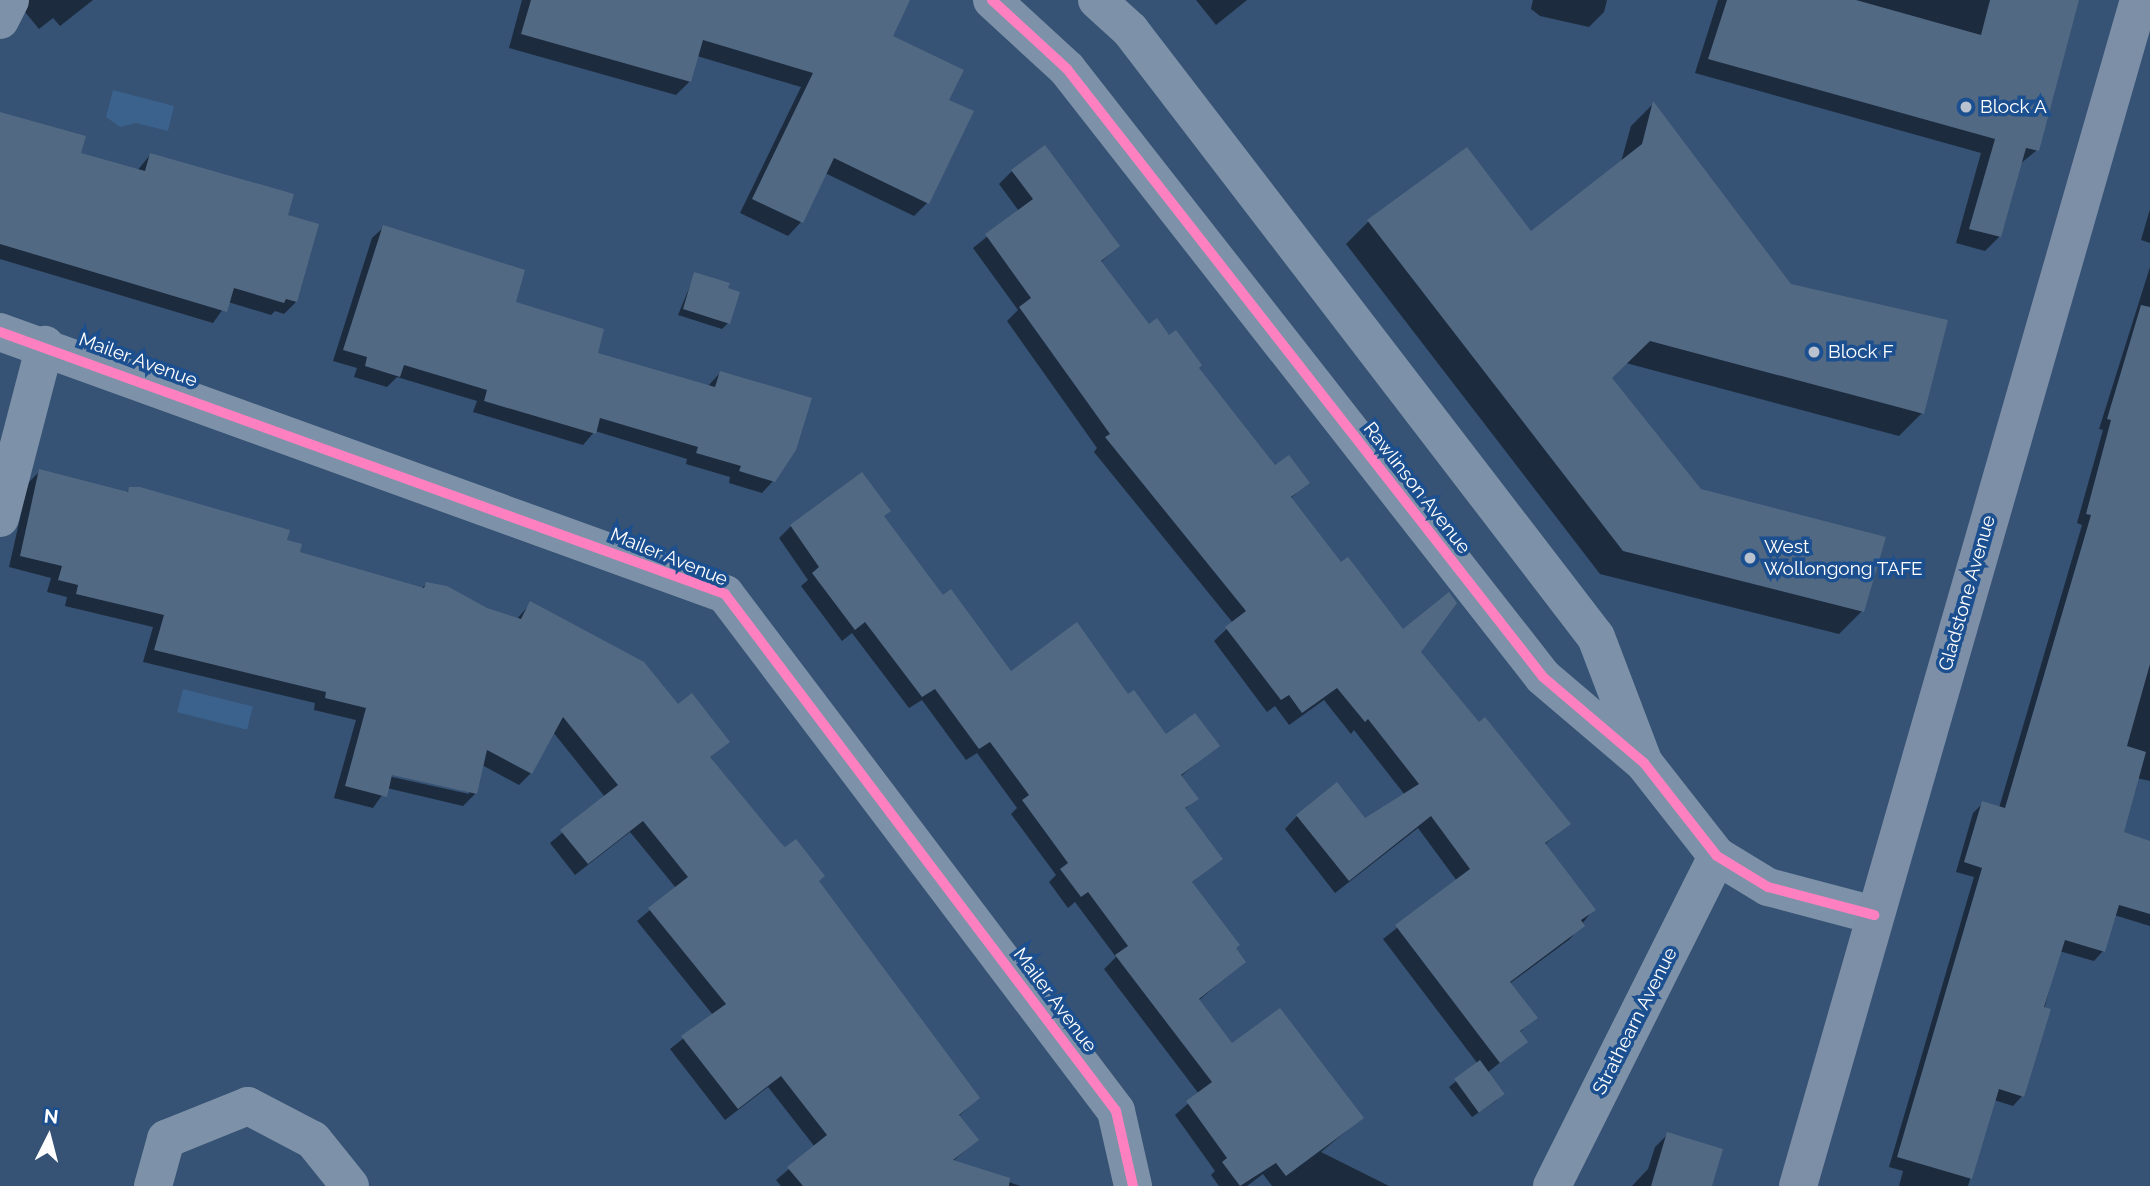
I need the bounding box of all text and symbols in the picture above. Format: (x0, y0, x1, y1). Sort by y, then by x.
place label: Block A (1980, 96, 2047, 118)
marker: Block A (1958, 99, 1974, 115)
street label: Mailer Avenue (75, 328, 201, 392)
place label: Block F (1828, 341, 1894, 363)
marker: Block F (1806, 344, 1822, 360)
street label: Rawlinson Avenue (1358, 417, 1476, 559)
street label: Gladstone Avenue (1934, 512, 2000, 674)
street label: Mailer Avenue (607, 523, 731, 591)
place label: West Wollongong TAFE (1764, 536, 1923, 580)
marker: West Wollongong TAFE (1742, 550, 1758, 566)
street label: Mailer Avenue (1008, 943, 1102, 1057)
street label: Strathearn Avenue (1588, 943, 1682, 1099)
north arrow (14, 1102, 84, 1172)
text: N (43, 1104, 60, 1128)

